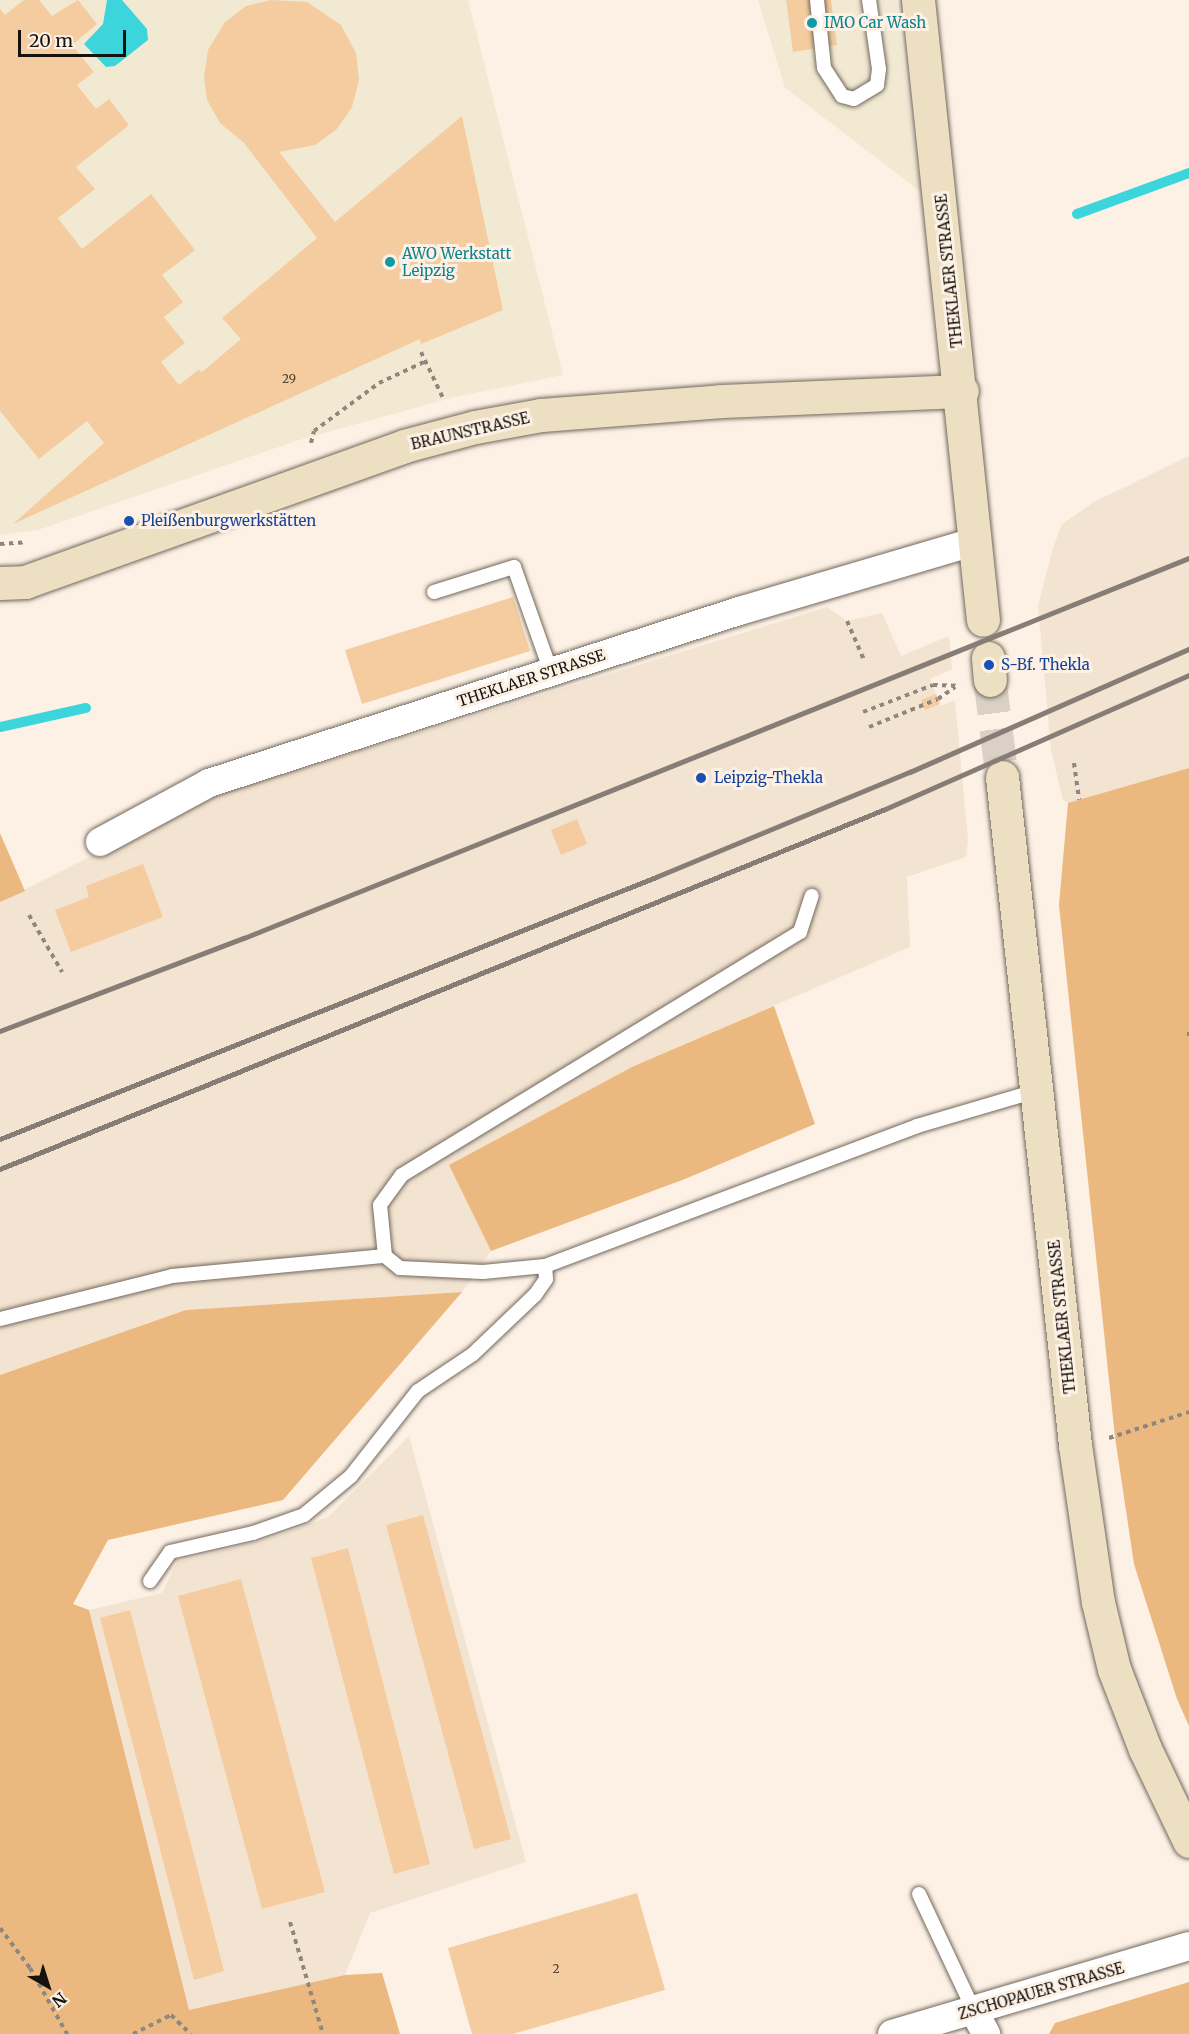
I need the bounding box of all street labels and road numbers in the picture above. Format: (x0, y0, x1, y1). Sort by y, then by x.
street label: THEKLAER STRASSE (932, 193, 966, 349)
street label: BRAUNSTRASSE (409, 409, 531, 453)
street label: THEKLAER STRASSE (455, 646, 607, 710)
street label: THEKLAER STRASSE (1045, 1239, 1079, 1395)
street label: ZSCHOPAUER STRASSE (956, 1959, 1126, 2023)

